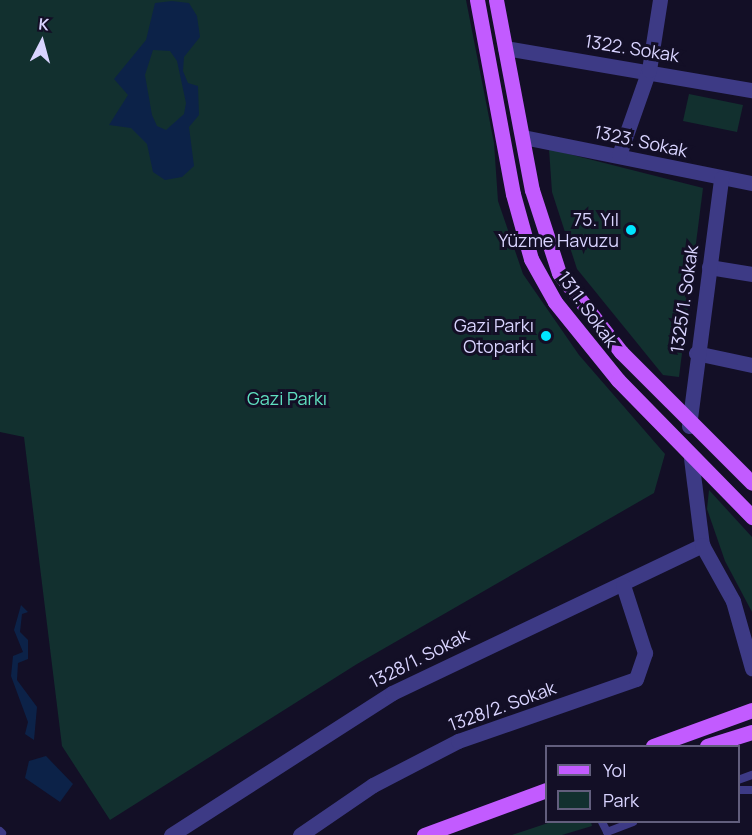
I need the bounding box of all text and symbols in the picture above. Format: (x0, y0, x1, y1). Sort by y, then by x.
north arrow (12, 12, 72, 72)
text: K (38, 13, 50, 36)
street label: 1322. Sokak (583, 30, 681, 66)
street label: 1323. Sokak (592, 121, 690, 161)
place label: 75. Yıl Yüzme Havuzu (498, 209, 619, 252)
marker: 75. Yıl Yüzme Havuzu (624, 223, 638, 237)
street label: 1325/1. Sokak (666, 244, 702, 354)
street label: 1311. Sokak (553, 267, 623, 351)
place label: Gazi Parkı Otoparkı (454, 315, 534, 358)
marker: Gazi Parkı Otoparkı (539, 329, 553, 343)
park label: Gazi Parkı (247, 387, 327, 409)
street label: 1328/1. Sokak (366, 624, 472, 692)
street label: 1328/2. Sokak (445, 677, 559, 735)
legend (545, 745, 740, 823)
text: Yol (603, 758, 626, 782)
text: Park (603, 788, 639, 812)

